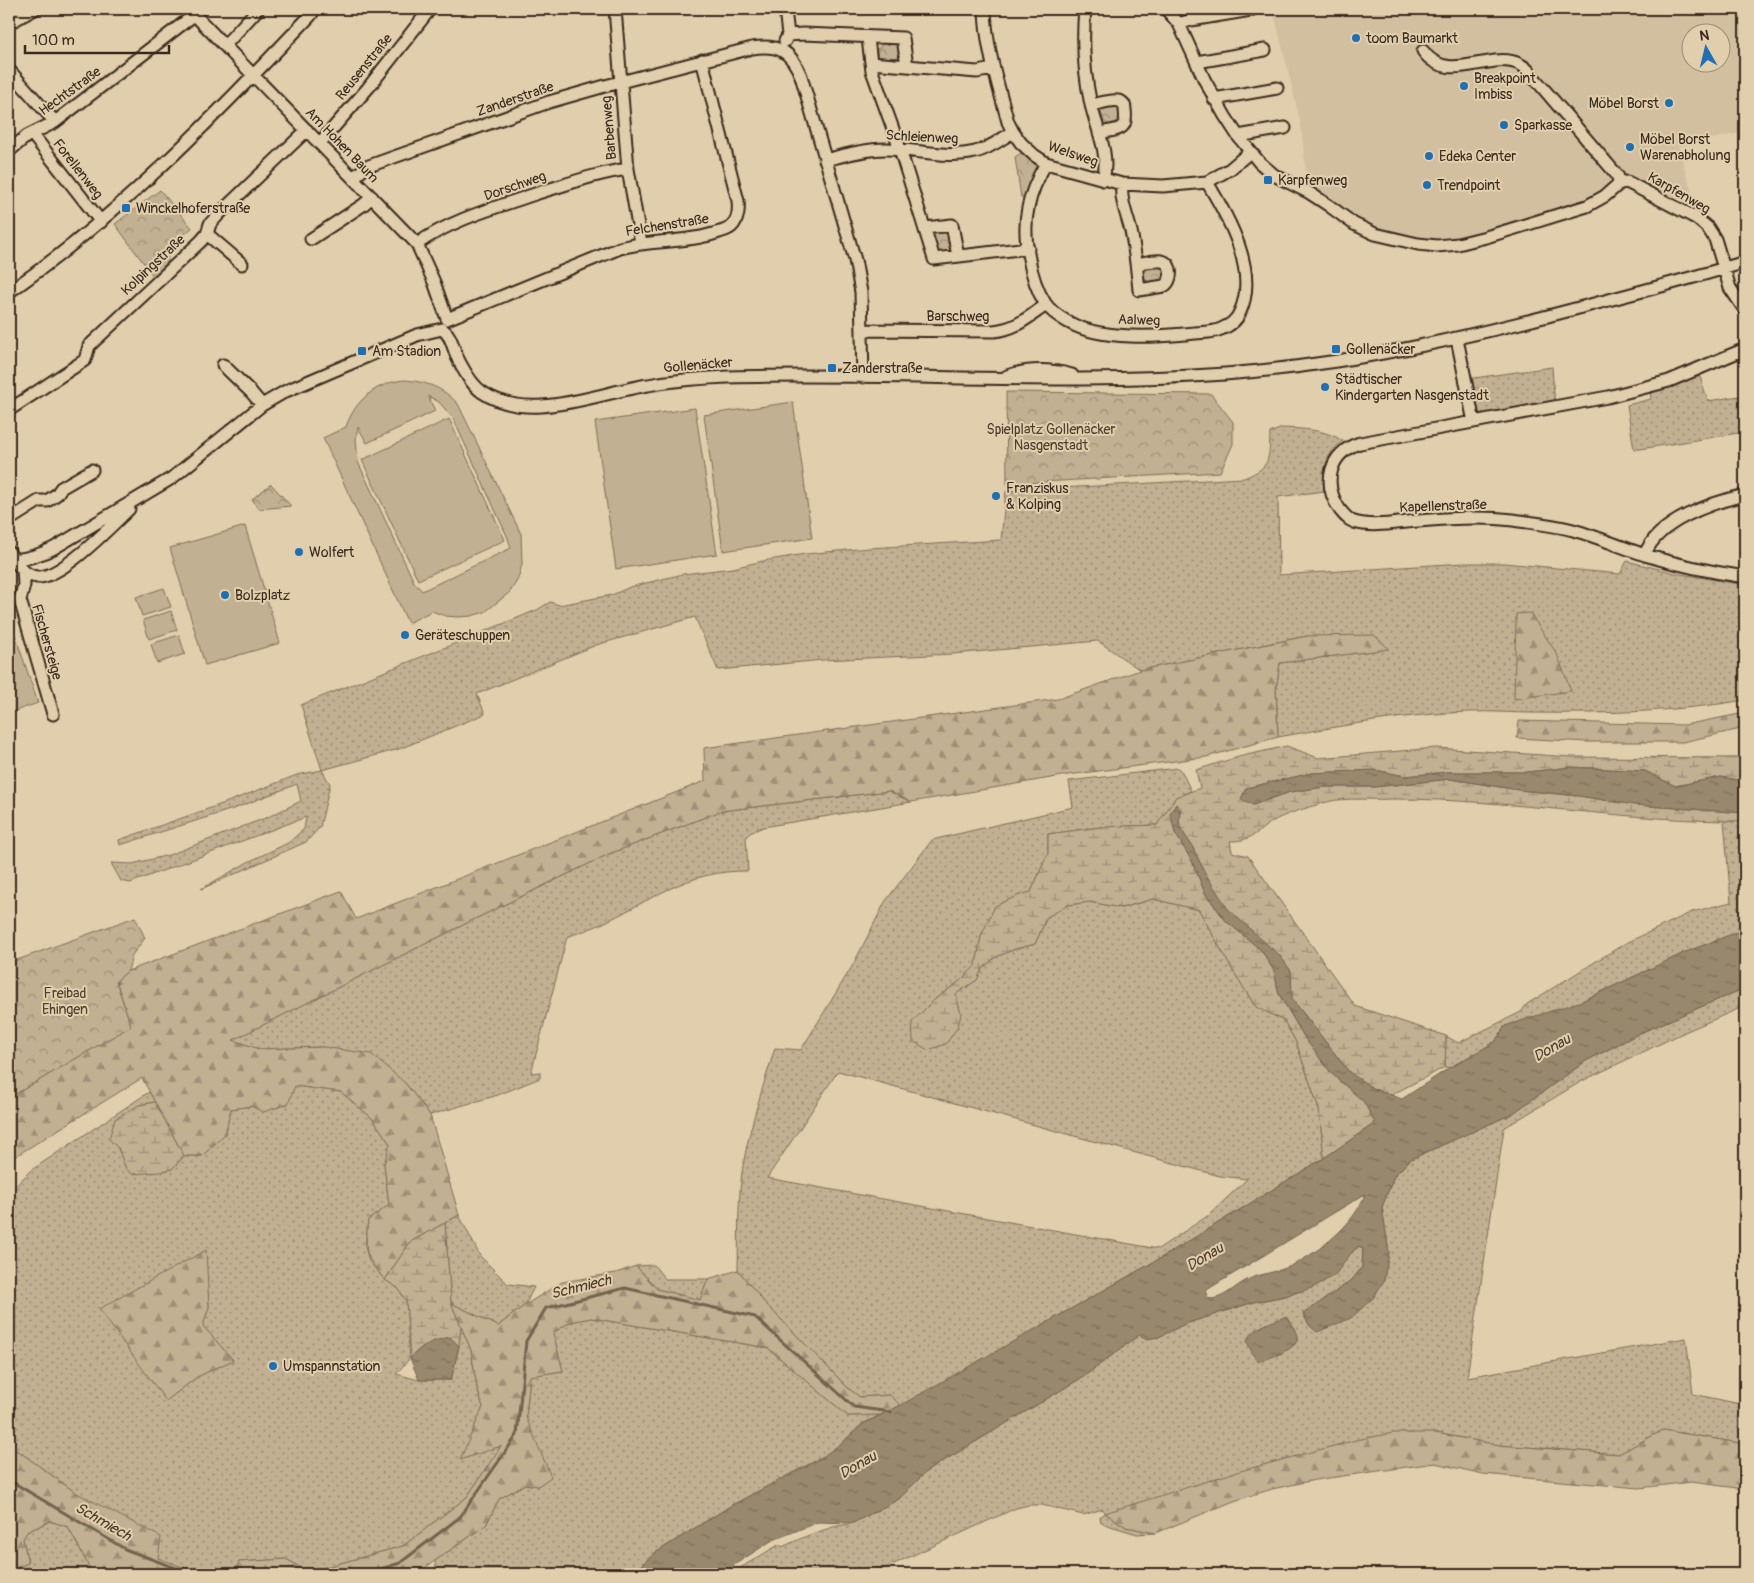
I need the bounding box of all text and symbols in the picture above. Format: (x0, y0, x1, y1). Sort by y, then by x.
scale bar (25, 22, 169, 54)
north arrow (1682, 22, 1732, 72)
text: N (1698, 27, 1710, 45)
street label: Reusenstraße (332, 30, 396, 104)
place label: toom Baumarkt (1365, 30, 1458, 47)
text: 100 m (32, 31, 75, 50)
marker: toom Baumarkt (1350, 32, 1362, 44)
street label: Hechtstraße (36, 63, 104, 119)
place label: Breakpoint Imbiss (1474, 70, 1536, 103)
street label: Zanderstraße (474, 78, 556, 120)
marker: Breakpoint Imbiss (1458, 80, 1470, 92)
street label: Barbenweg (598, 95, 620, 161)
place label: Möbel Borst (1589, 95, 1659, 112)
marker: Möbel Borst (1663, 97, 1675, 109)
street label: Am Hohen Baum (302, 104, 382, 186)
place label: Sparkasse (1514, 117, 1572, 134)
marker: Sparkasse (1498, 119, 1510, 131)
street label: Schleienweg (885, 127, 959, 147)
place label: Möbel Borst Warenabholung (1640, 131, 1731, 164)
street label: Forellenweg (49, 136, 107, 202)
street label: Welsweg (1046, 138, 1100, 170)
marker: Möbel Borst Warenabholung (1624, 141, 1636, 153)
place label: Edeka Center (1439, 148, 1516, 165)
marker: Edeka Center (1423, 150, 1435, 162)
street label: Dorschweg (482, 167, 548, 205)
street label: Karpfenweg (1645, 168, 1713, 218)
place label: Karpfenweg (1278, 172, 1347, 189)
marker: Karpfenweg (1262, 174, 1274, 186)
place label: Trendpoint (1437, 177, 1501, 194)
marker: Trendpoint (1421, 179, 1433, 191)
place label: Winckelhoferstraße (136, 200, 250, 217)
marker: Winckelhoferstraße (120, 202, 132, 214)
street label: Felchenstraße (624, 210, 710, 240)
street label: Kolpingstraße (118, 231, 189, 299)
street label: Barschweg (927, 308, 989, 325)
street label: Aalweg (1118, 311, 1160, 329)
place label: Gollenäcker (1346, 341, 1416, 358)
place label: Am Stadion (372, 343, 441, 360)
marker: Gollenäcker (1330, 343, 1342, 355)
marker: Am Stadion (356, 345, 368, 357)
street label: Gollenäcker (663, 354, 733, 376)
place label: Zanderstraße (842, 360, 922, 377)
marker: Zanderstraße (826, 362, 838, 374)
place label: Städtischer Kindergarten Nasgenstadt (1335, 371, 1489, 404)
marker: Städtischer Kindergarten Nasgenstadt (1319, 381, 1331, 393)
park label: Spielplatz Gollenäcker Nasgenstadt (986, 421, 1116, 454)
place label: Franziskus & Kolping (1006, 480, 1069, 513)
marker: Franziskus & Kolping (990, 490, 1002, 502)
street label: Kapellenstraße (1399, 496, 1487, 516)
place label: Wolfert (309, 544, 355, 561)
marker: Wolfert (293, 546, 305, 558)
place label: Bolzplatz (235, 587, 290, 604)
marker: Bolzplatz (219, 589, 231, 601)
street label: Fischersteige (28, 602, 66, 682)
place label: Geräteschuppen (415, 627, 510, 644)
marker: Geräteschuppen (399, 629, 411, 641)
park label: Freibad Ehingen (42, 985, 88, 1018)
water label: Donau (1530, 1029, 1575, 1066)
water label: Donau (1183, 1238, 1228, 1275)
water label: Schmiech (549, 1270, 614, 1304)
place label: Umspannstation (283, 1358, 381, 1375)
marker: Umspannstation (267, 1360, 279, 1372)
water label: Donau (836, 1446, 881, 1483)
water label: Schmiech (72, 1498, 135, 1546)

